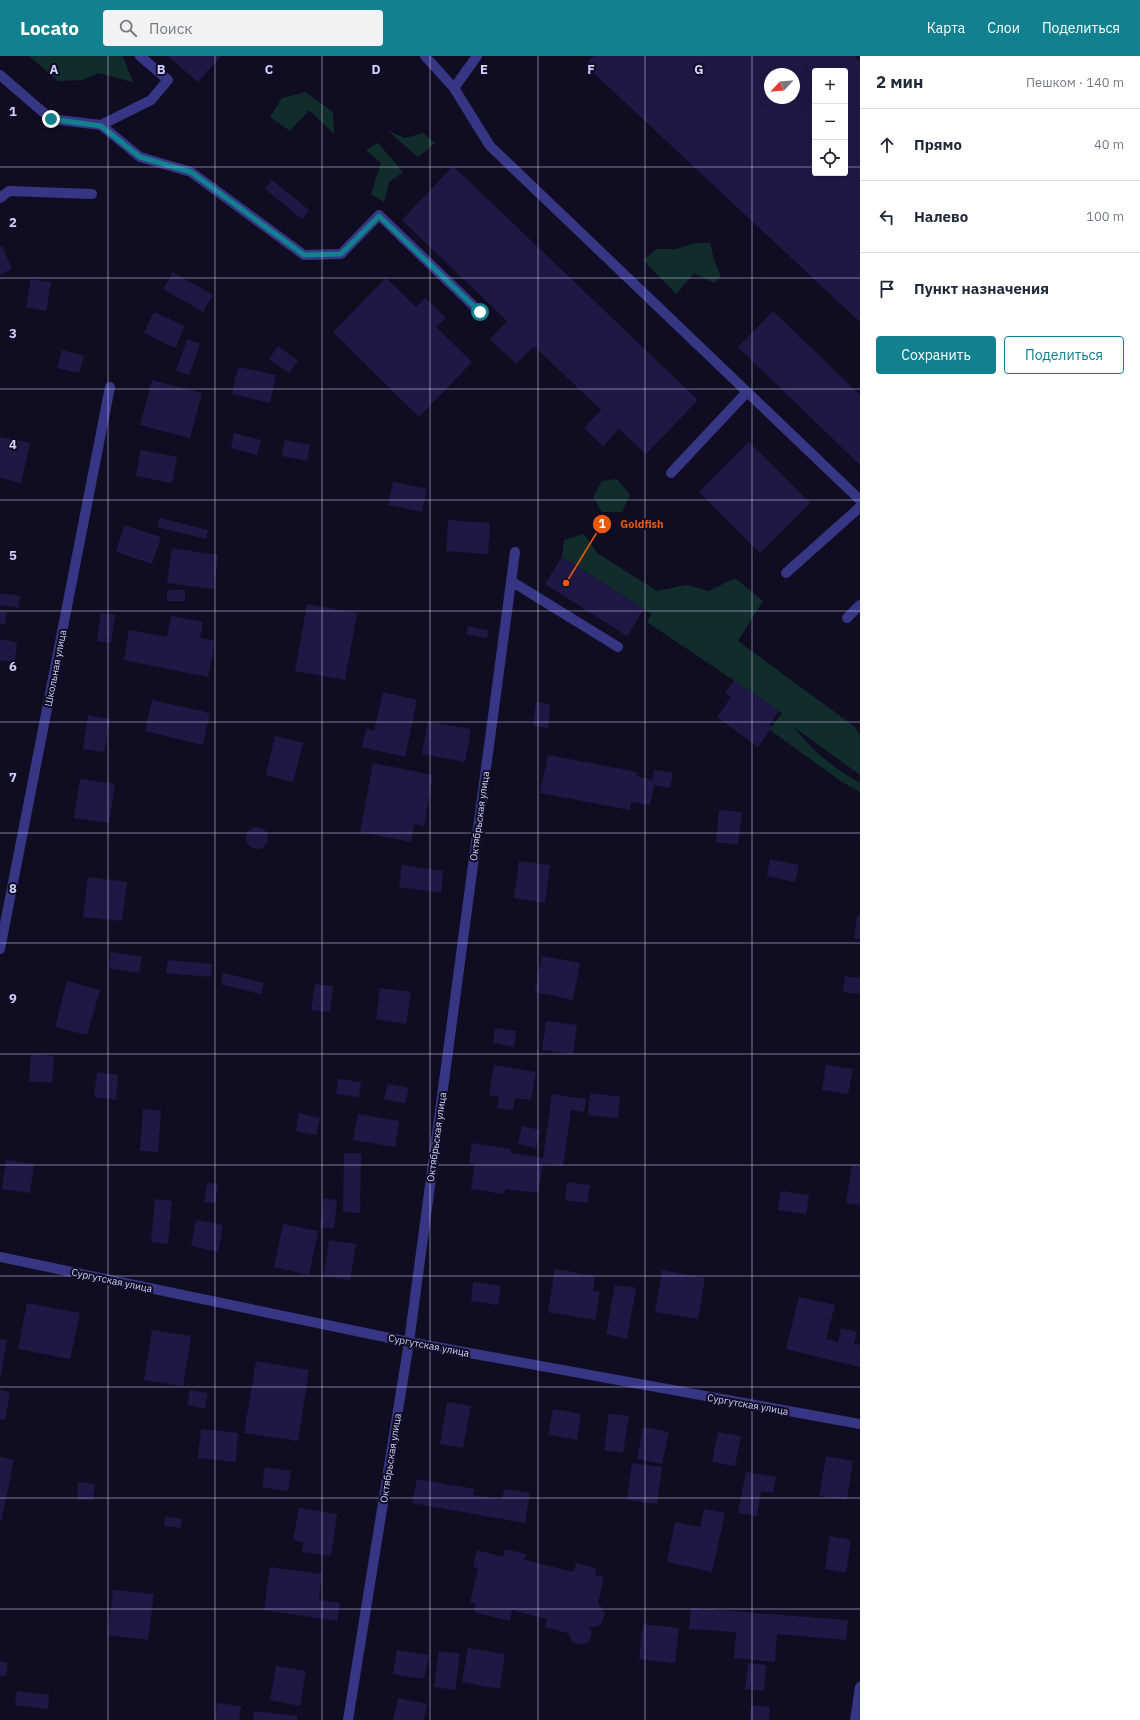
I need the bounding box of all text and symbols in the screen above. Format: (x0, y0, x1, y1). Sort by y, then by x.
search box (103, 10, 383, 46)
text: Locato (20, 16, 79, 40)
icon: search (117, 17, 139, 39)
text: Поиск (149, 19, 192, 38)
text: Карта (927, 19, 965, 37)
text: Слои (987, 19, 1020, 37)
text: Поделиться (1042, 19, 1120, 37)
text: A (50, 61, 59, 78)
text: B (157, 61, 166, 78)
text: C (265, 61, 274, 78)
text: D (371, 61, 381, 78)
text: E (480, 61, 488, 78)
text: F (587, 61, 595, 78)
text: G (694, 61, 704, 78)
north arrow (764, 68, 800, 104)
map controls (812, 68, 848, 176)
button: + (812, 68, 848, 104)
text: 2 мин (876, 71, 923, 93)
text: Пешком · 140 m (1026, 74, 1124, 91)
text: 1 (9, 103, 17, 120)
button: − (812, 104, 848, 140)
route end (42, 110, 60, 128)
icon: ahead (876, 134, 898, 156)
text: Прямо (914, 135, 962, 154)
text: 40 m (1094, 136, 1124, 153)
button: locate (812, 140, 848, 176)
icon: left (876, 206, 898, 228)
text: Налево (914, 207, 968, 226)
text: 100 m (1086, 208, 1124, 225)
text: 2 (9, 214, 17, 231)
icon: arrive (876, 278, 898, 300)
text: Пункт назначения (914, 279, 1049, 298)
route start (471, 303, 489, 321)
text: 3 (9, 325, 17, 342)
button: Сохранить (876, 336, 996, 374)
button: Поделиться (1004, 336, 1124, 374)
text: 4 (9, 436, 17, 453)
callout: Goldfish (592, 512, 672, 535)
text: 1 (598, 516, 606, 531)
text: Goldfish (620, 517, 664, 531)
text: 5 (9, 547, 17, 564)
street label: Школьная улица (42, 628, 69, 708)
text: 6 (9, 658, 17, 675)
text: 7 (9, 769, 17, 786)
street label: Октябрьская улица (467, 770, 492, 862)
text: 8 (9, 880, 17, 897)
text: 9 (9, 990, 17, 1007)
street label: Октябрьская улица (424, 1091, 449, 1183)
street label: Сургутская улица (70, 1266, 154, 1296)
street label: Сургутская улица (387, 1331, 471, 1360)
street label: Сургутская улица (706, 1391, 790, 1418)
street label: Октябрьская улица (377, 1412, 404, 1504)

